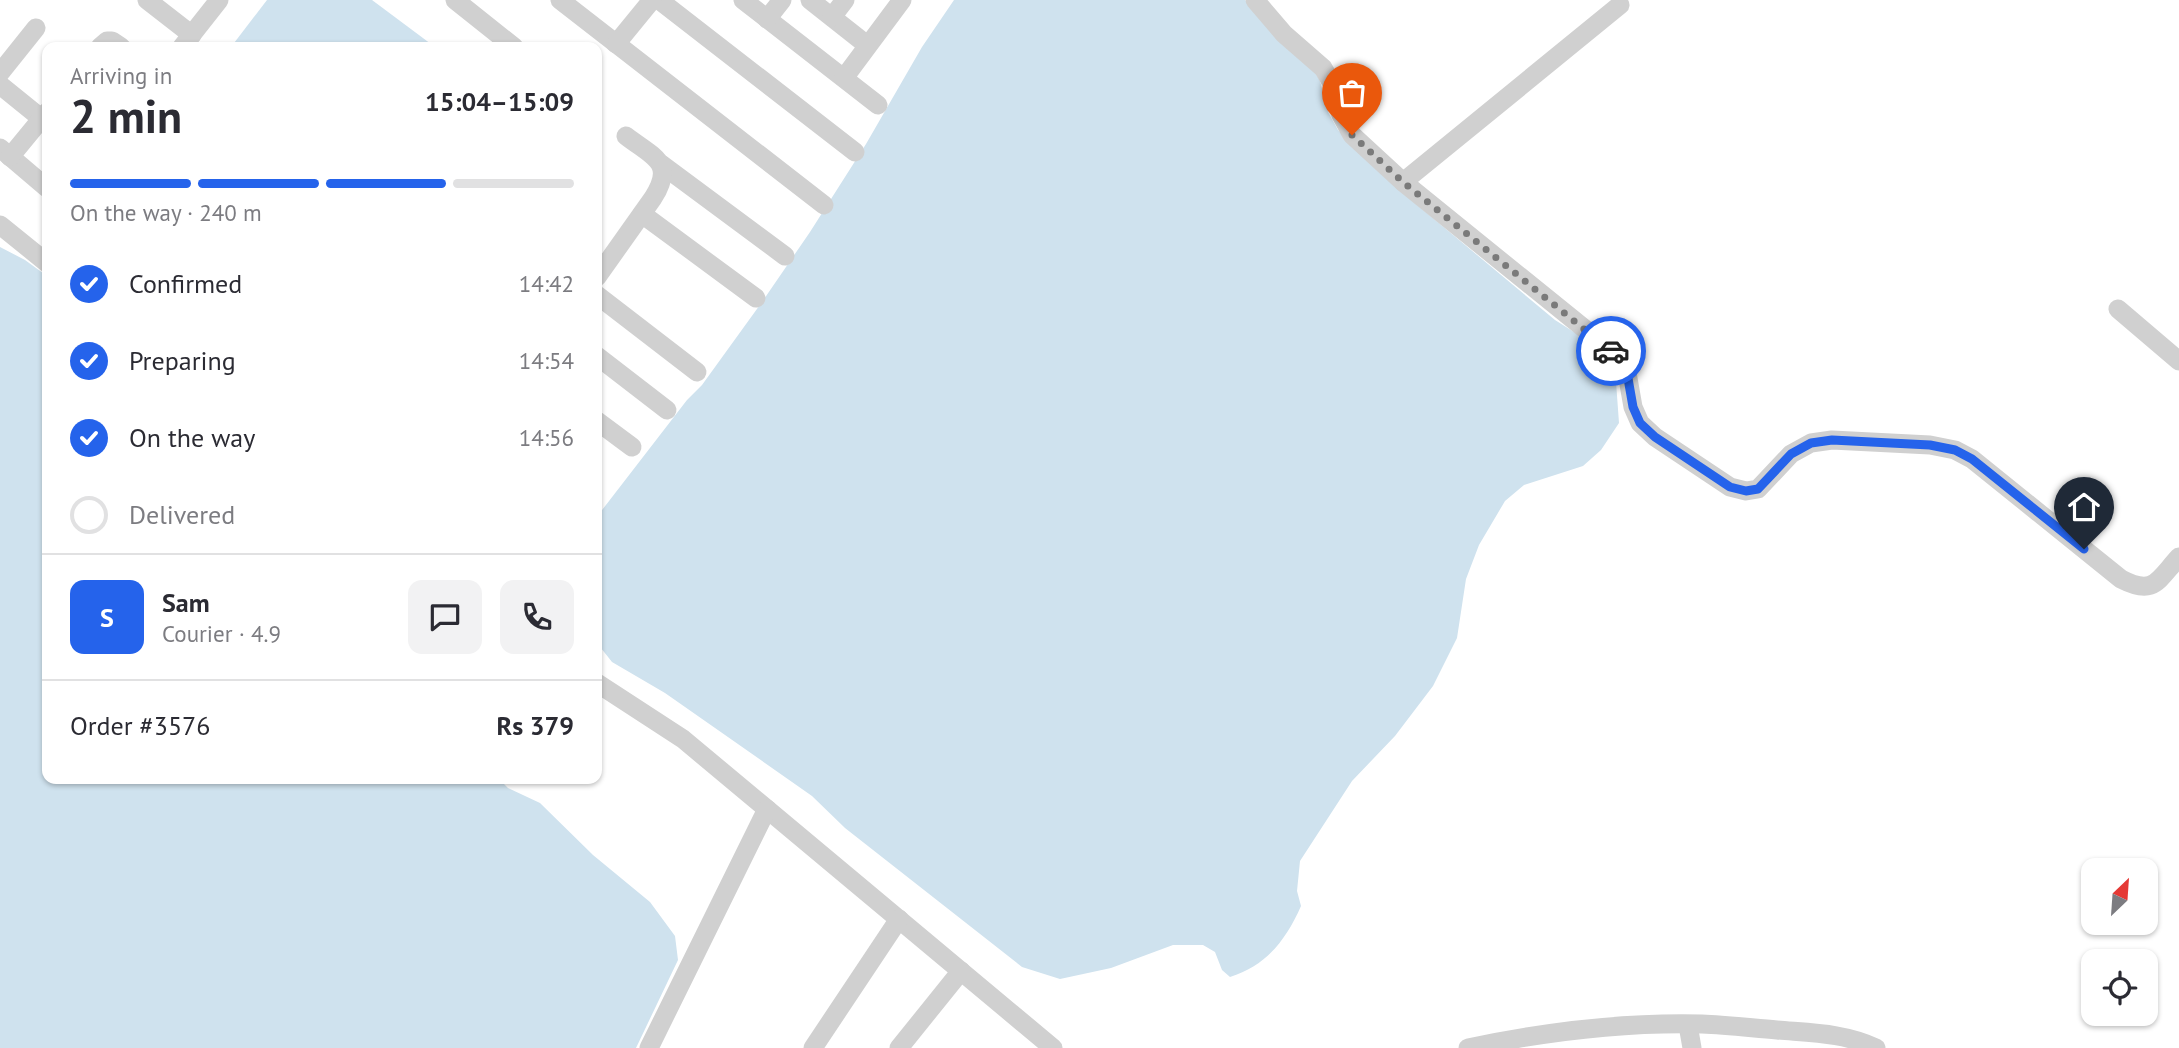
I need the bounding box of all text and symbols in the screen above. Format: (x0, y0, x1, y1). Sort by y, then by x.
text: Arriving in (70, 61, 172, 90)
pin (1322, 63, 1382, 135)
icon: bag (1333, 74, 1371, 112)
text: 15:04–15:09 (425, 85, 574, 118)
text: 2 min (70, 86, 182, 146)
text: On the way · 240 m (70, 198, 262, 227)
icon: check (70, 265, 108, 303)
text: Confirmed (129, 267, 242, 300)
text: 14:42 (519, 269, 574, 298)
courier (1576, 316, 1646, 386)
icon: car (1592, 332, 1630, 370)
icon: check (70, 342, 108, 380)
text: Preparing (129, 344, 236, 377)
text: 14:54 (519, 346, 574, 375)
icon: check (70, 419, 108, 457)
text: On the way (129, 421, 255, 454)
text: 14:56 (519, 423, 574, 452)
pin (2054, 477, 2114, 549)
icon: home (2065, 488, 2103, 526)
text: Delivered (129, 498, 235, 531)
button: chat (408, 580, 482, 654)
button: phone (500, 580, 574, 654)
text: Sam (162, 586, 210, 619)
text: S (100, 601, 114, 634)
text: Courier · 4.9 (162, 619, 281, 648)
text: Order #3576 (70, 709, 210, 742)
text: Rs 379 (497, 709, 574, 742)
north arrow (2081, 858, 2158, 934)
map controls (2081, 858, 2158, 1026)
button: locate (2081, 949, 2158, 1026)

